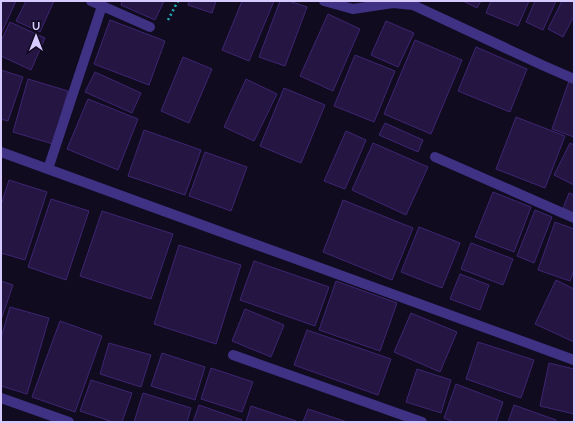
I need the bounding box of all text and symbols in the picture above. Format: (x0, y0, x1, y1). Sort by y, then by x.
north arrow (16, 16, 56, 56)
text: U (32, 20, 40, 33)

